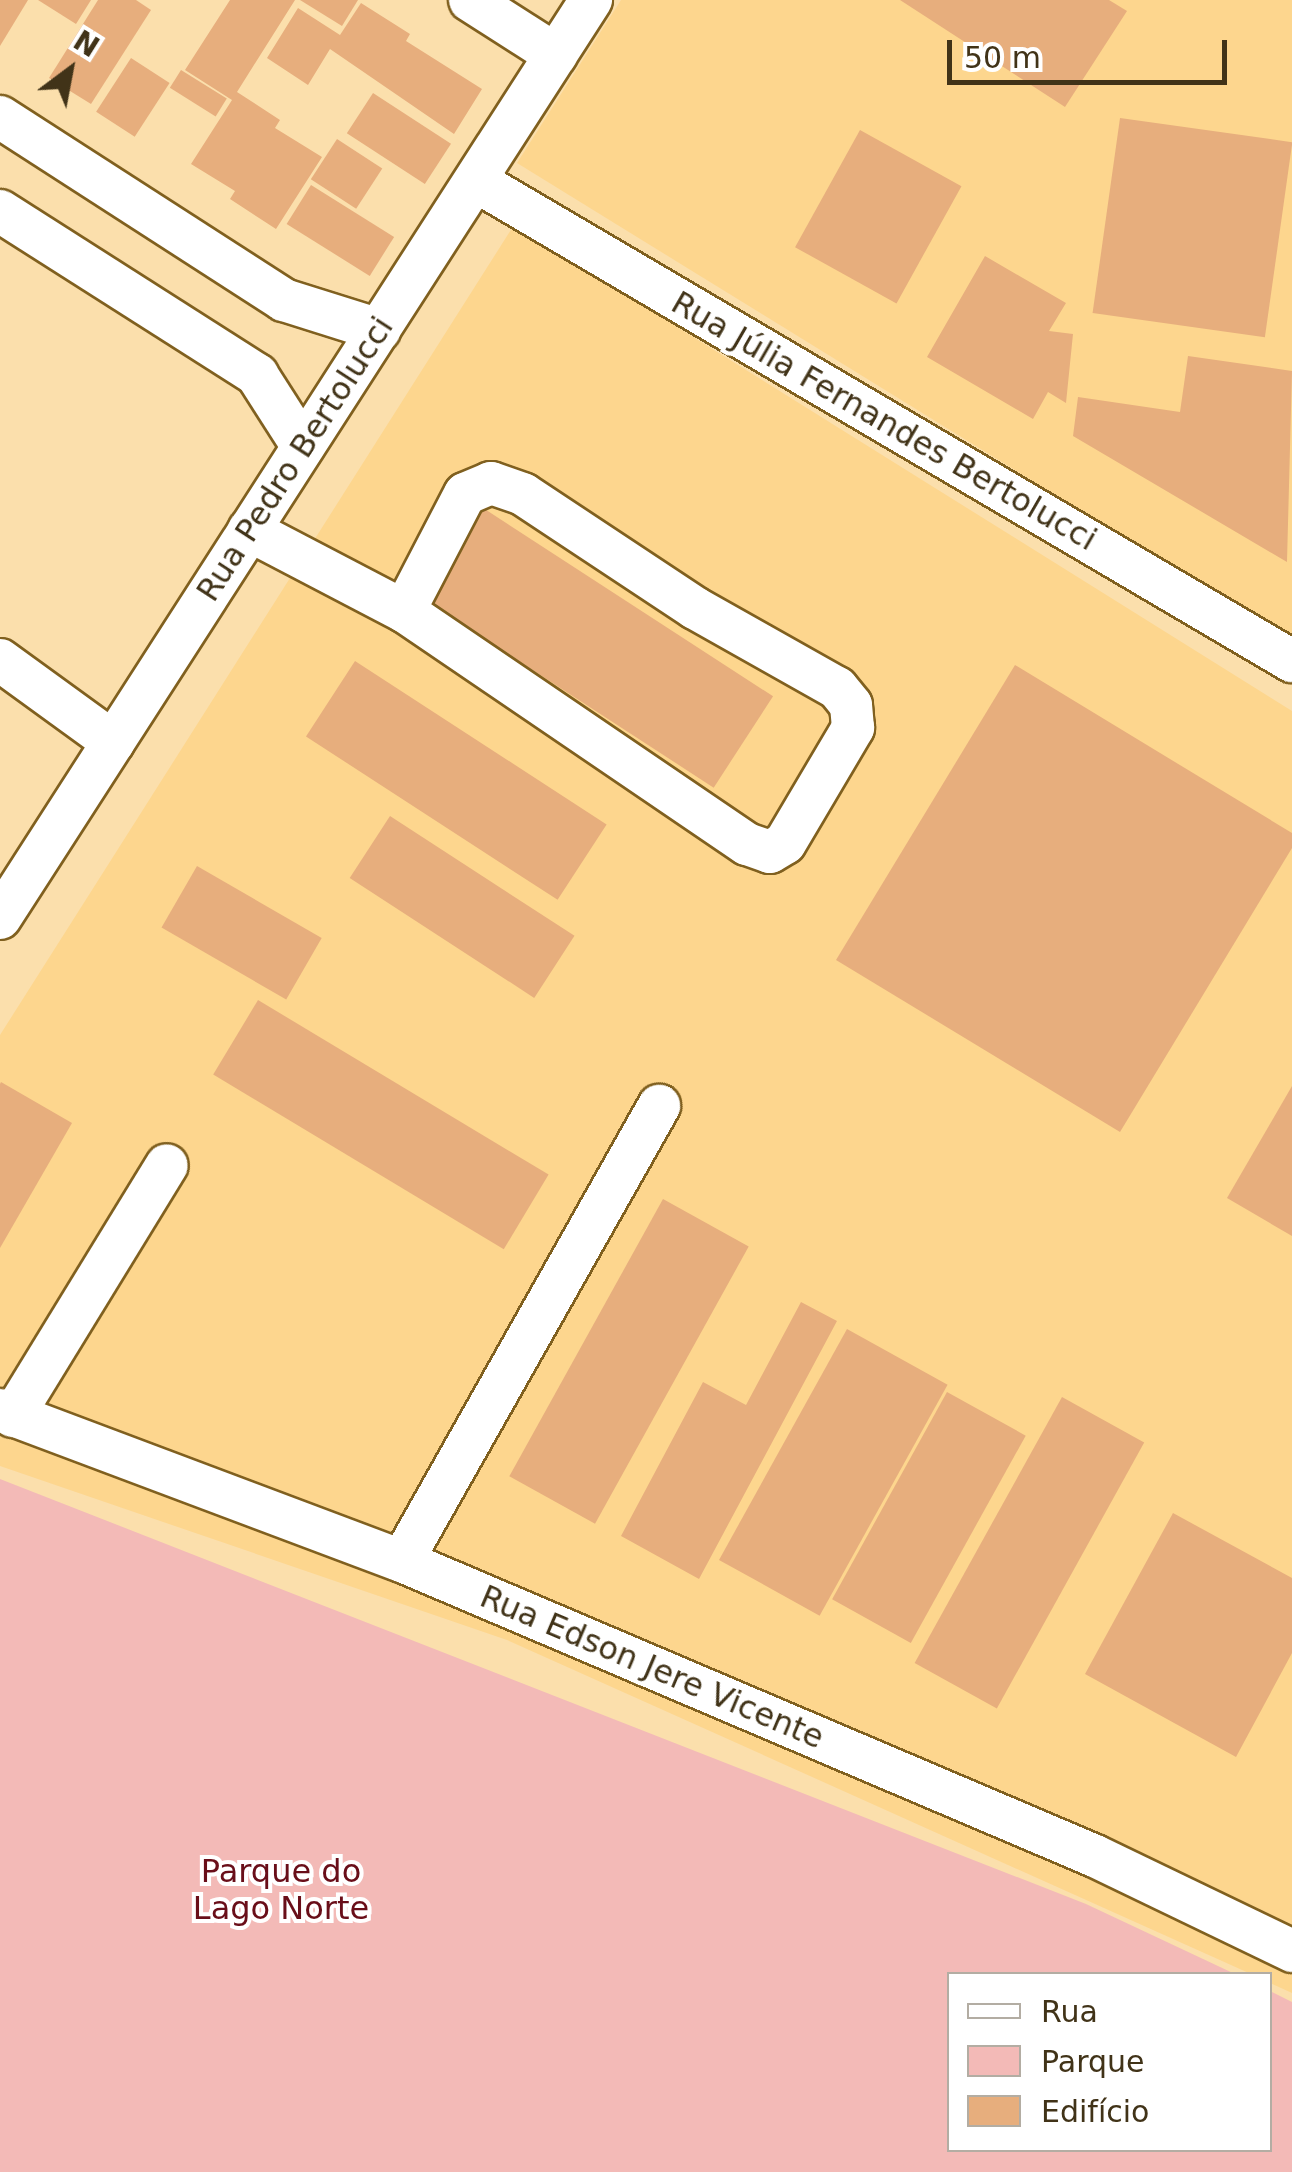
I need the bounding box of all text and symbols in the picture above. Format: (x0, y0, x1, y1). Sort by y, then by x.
north arrow (20, 20, 120, 120)
scale bar (952, 20, 1232, 82)
text: N (67, 24, 105, 64)
text: 50 m (964, 40, 1041, 75)
street label: Rua Júlia Fernandes Bertolucci (665, 283, 1103, 559)
street label: Rua Pedro Bertolucci (189, 310, 401, 608)
street label: Rua Edson Jere Vicente (474, 1577, 830, 1757)
park label: Parque do Lago Norte (193, 1853, 369, 1928)
legend (947, 1972, 1272, 2152)
text: Rua (1041, 1994, 1098, 2029)
text: Parque (1041, 2044, 1144, 2079)
text: Edifício (1041, 2094, 1149, 2129)

